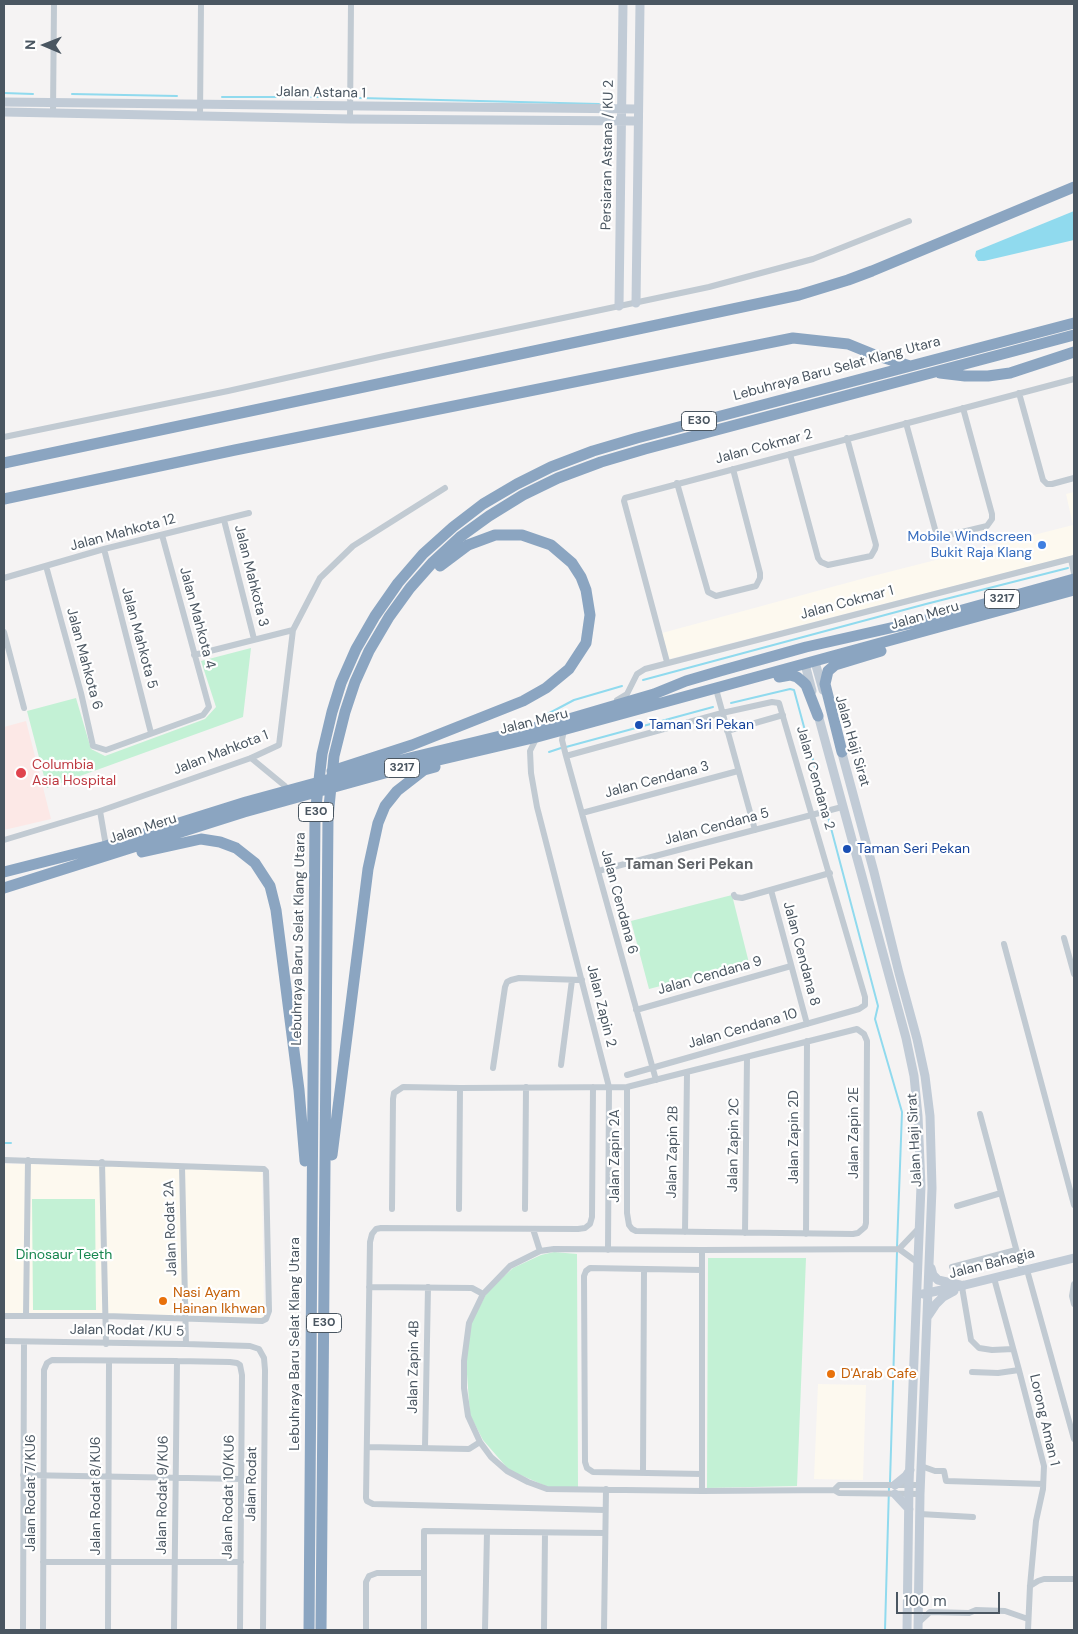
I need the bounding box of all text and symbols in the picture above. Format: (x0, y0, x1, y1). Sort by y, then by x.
north arrow (20, 20, 70, 70)
text: N (21, 39, 39, 50)
street label: Persiaran Astana / KU 2 (598, 80, 618, 230)
street label: Jalan Astana 1 (276, 84, 366, 102)
street label: Lebuhraya Baru Selat Klang Utara (732, 333, 942, 405)
road number: E30 (682, 412, 716, 431)
street label: Jalan Cokmar 2 (714, 426, 814, 468)
street label: Jalan Mahkota 12 (68, 511, 178, 555)
street label: Jalan Mahkota 3 (230, 523, 272, 629)
place label: Mobile Windscreen Bukit Raja Klang (907, 529, 1032, 562)
marker: Mobile Windscreen Bukit Raja Klang (1036, 539, 1048, 551)
street label: Jalan Mahkota 4 (175, 565, 219, 671)
street label: Jalan Cokmar 1 (799, 582, 895, 624)
street label: Jalan Mahkota 5 (117, 585, 161, 691)
road number: 3217 (984, 590, 1020, 608)
street label: Jalan Meru (889, 598, 961, 634)
street label: Jalan Mahkota 6 (62, 606, 106, 712)
street label: Jalan Haji Sirat (831, 693, 873, 789)
street label: Jalan Meru (498, 705, 570, 739)
place label: Taman Sri Pekan (649, 717, 754, 733)
marker: Taman Sri Pekan (633, 719, 645, 731)
street label: Jalan Cendana 2 (792, 724, 838, 832)
street label: Jalan Mahkota 1 (171, 727, 271, 779)
place label: Columbia Asia Hospital (32, 757, 116, 790)
road number: 3217 (384, 758, 420, 778)
street label: Jalan Cendana 3 (603, 758, 711, 802)
marker: Columbia Asia Hospital (14, 766, 28, 780)
road number: E30 (298, 802, 334, 822)
street label: Jalan Cendana 5 (663, 805, 771, 849)
street label: Jalan Meru (107, 810, 179, 848)
street label: Lebuhraya Baru Selat Klang Utara (289, 832, 309, 1046)
place label: Taman Seri Pekan (857, 841, 970, 857)
marker: Taman Seri Pekan (841, 843, 853, 855)
street label: Jalan Cendana 6 (597, 848, 641, 956)
district label: Taman Seri Pekan (625, 856, 753, 874)
street label: Jalan Cendana 8 (779, 900, 823, 1008)
street label: Jalan Cendana 9 (656, 953, 764, 999)
street label: Jalan Zapin 2 (583, 963, 619, 1049)
street label: Jalan Cendana 10 (686, 1005, 800, 1053)
street label: Jalan Zapin 2E (846, 1087, 862, 1179)
street label: Jalan Zapin 2D (786, 1090, 802, 1184)
street label: Jalan Haji Sirat (904, 1092, 926, 1188)
street label: Jalan Zapin 2C (725, 1098, 743, 1192)
street label: Jalan Zapin 2B (664, 1106, 682, 1198)
street label: Jalan Zapin 2A (607, 1109, 623, 1203)
street label: Jalan Rodat 2A (161, 1180, 181, 1276)
street label: Lebuhraya Baru Selat Klang Utara (287, 1237, 303, 1451)
street label: Jalan Bahagia (947, 1245, 1037, 1283)
park label: Dinosaur Teeth (16, 1247, 112, 1263)
place label: Nasi Ayam Hainan Ikhwan (173, 1285, 265, 1318)
marker: Nasi Ayam Hainan Ikhwan (157, 1295, 169, 1307)
road number: E30 (306, 1314, 342, 1332)
street label: Jalan Zapin 4B (405, 1320, 423, 1414)
street label: Jalan Rodat /KU 5 (70, 1322, 184, 1340)
place label: D'Arab Cafe (841, 1366, 917, 1382)
marker: D'Arab Cafe (825, 1368, 837, 1380)
street label: Lorong Aman 1 (1025, 1372, 1063, 1468)
street label: Jalan Rodat 7/KU6 (23, 1434, 39, 1552)
street label: Jalan Rodat 9/KU6 (154, 1435, 172, 1555)
street label: Jalan Rodat 10/KU6 (220, 1435, 238, 1559)
street label: Jalan Rodat 8/KU6 (88, 1436, 104, 1556)
street label: Jalan Rodat (243, 1446, 261, 1522)
scale bar (898, 1582, 1002, 1614)
text: 100 m (904, 1591, 947, 1611)

